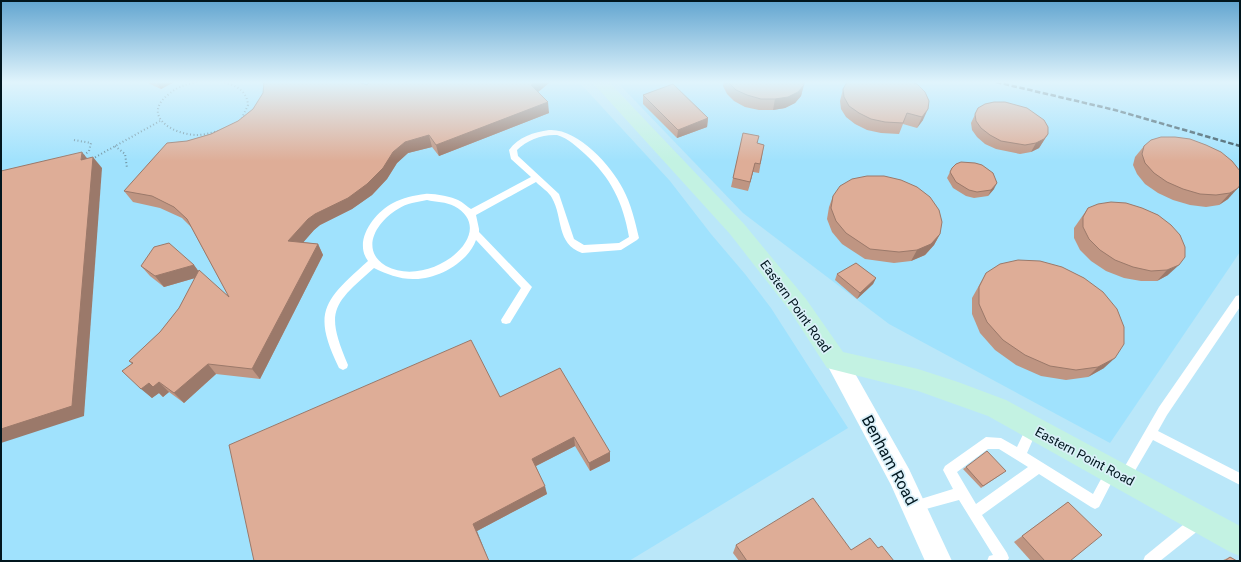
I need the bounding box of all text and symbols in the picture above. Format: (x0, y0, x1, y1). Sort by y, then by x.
street label: Eastern Point Road (757, 257, 834, 355)
street label: Benham Road (858, 412, 921, 509)
street label: Eastern Point Road (1033, 424, 1137, 489)

